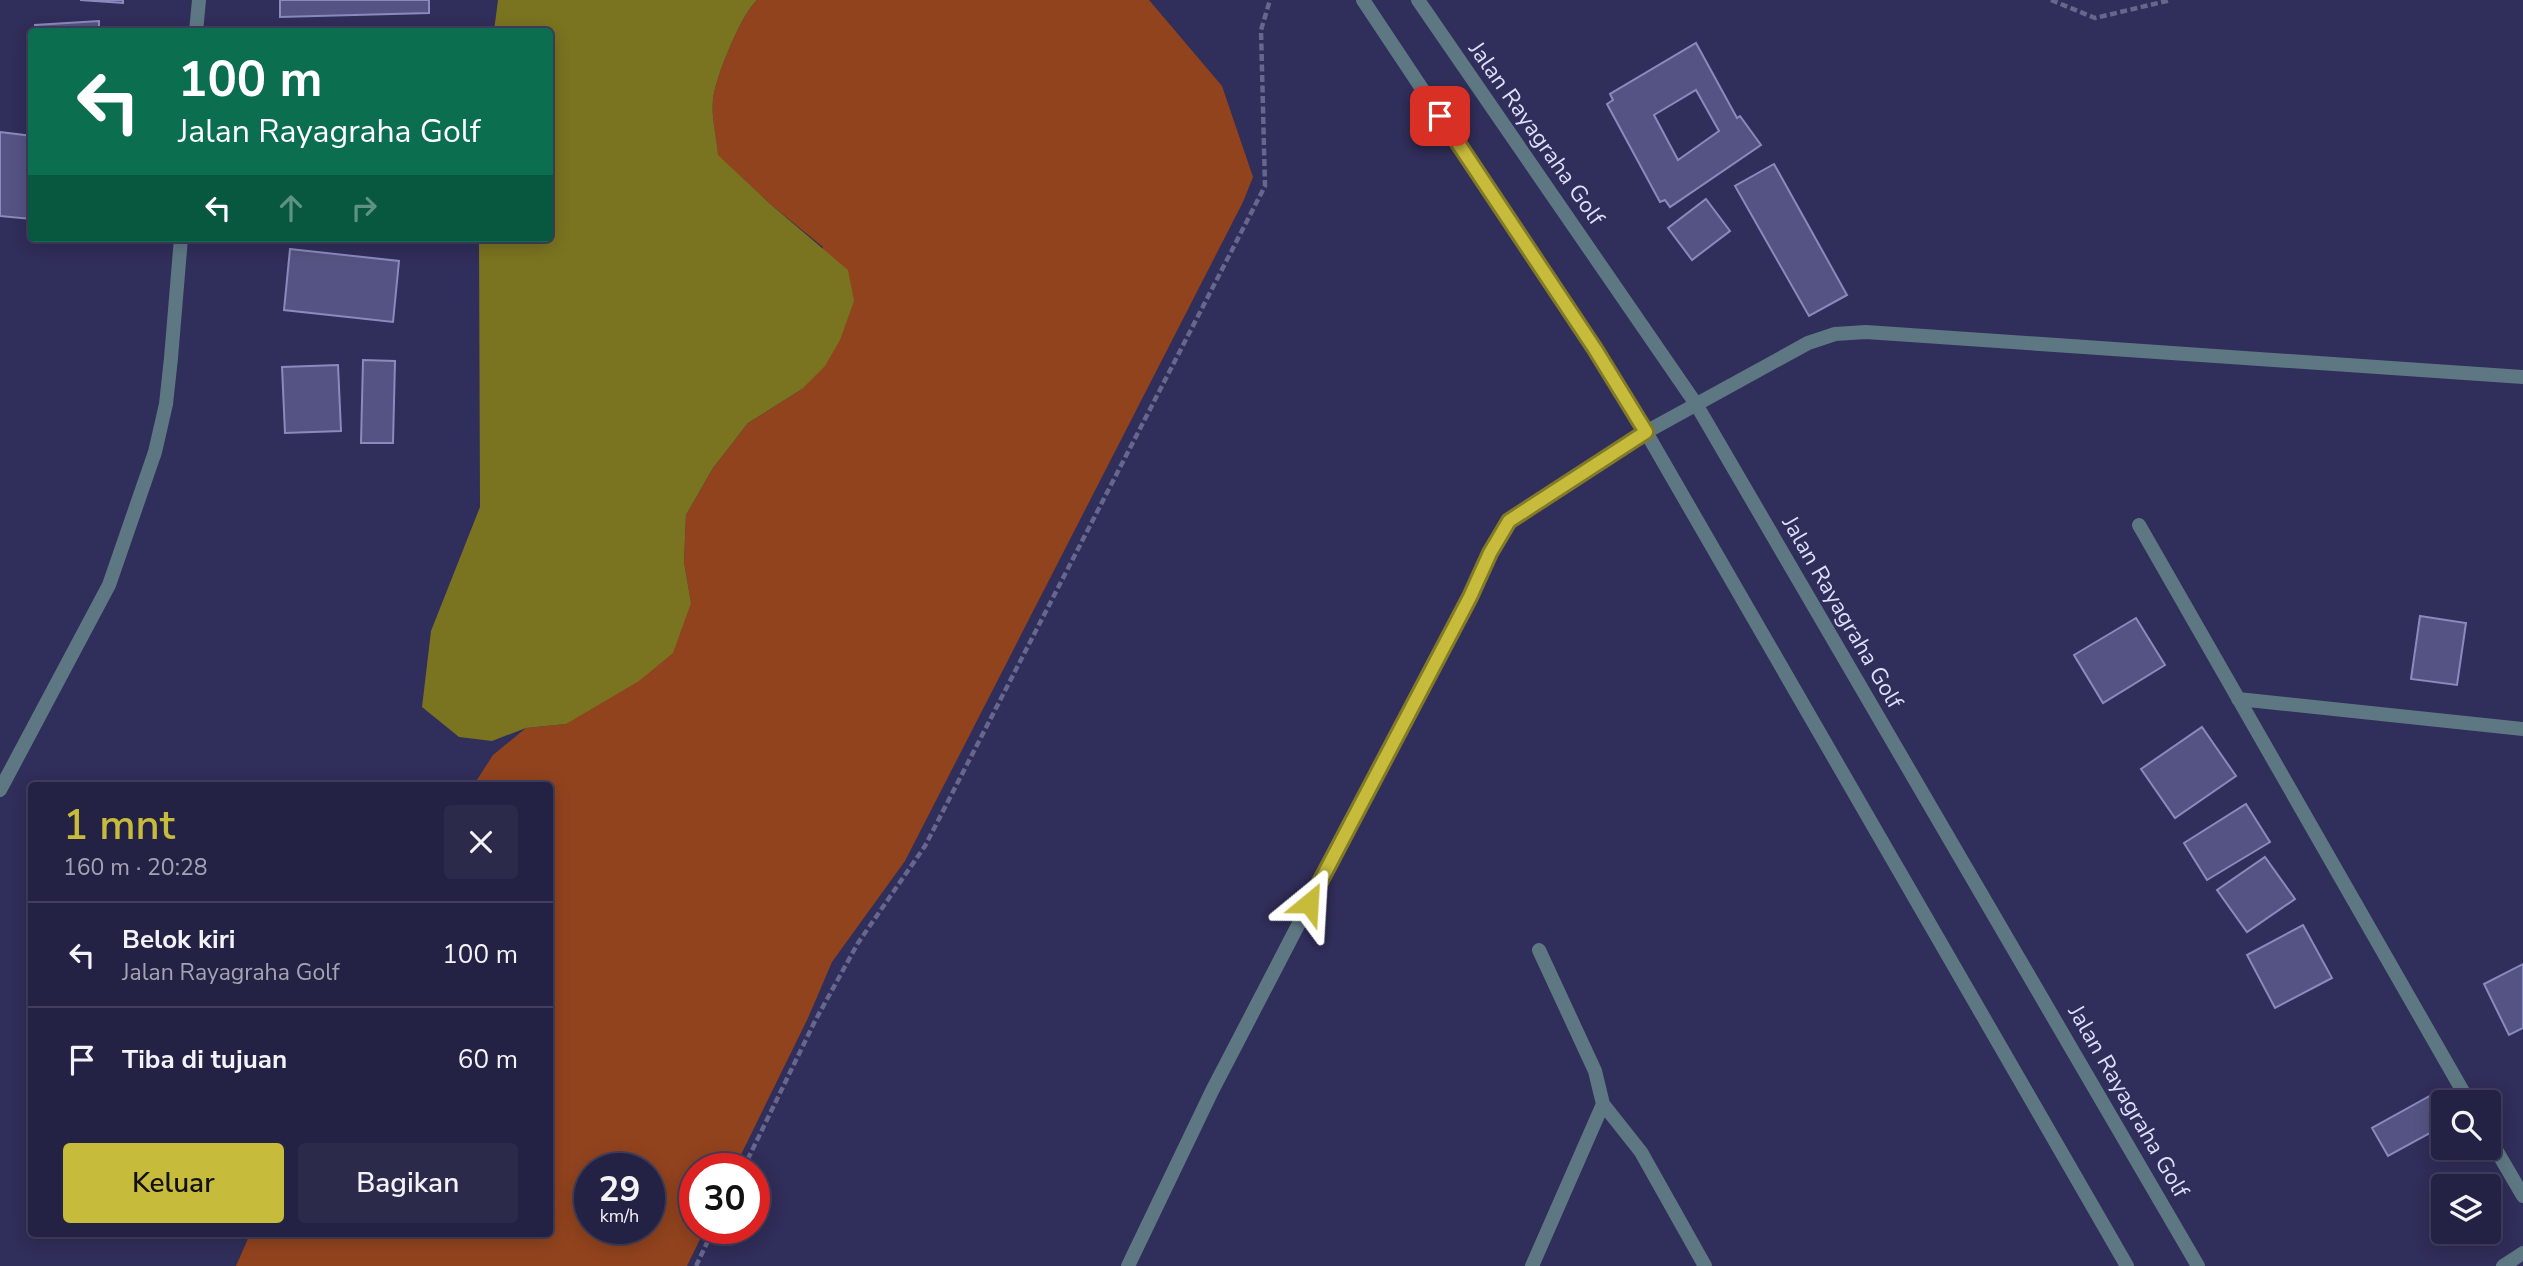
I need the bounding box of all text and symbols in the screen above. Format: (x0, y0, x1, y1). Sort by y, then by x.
street label: Jalan Rayagraha Golf (1461, 34, 1612, 232)
text: 100 m (178, 46, 322, 113)
icon: left (63, 56, 154, 147)
pin (1410, 86, 1470, 146)
icon: arrive (1421, 97, 1459, 135)
text: Jalan Rayagraha Golf (178, 110, 481, 153)
icon: left (199, 189, 237, 227)
icon: ahead (272, 189, 310, 227)
icon: right (345, 189, 383, 227)
street label: Jalan Rayagraha Golf (1774, 509, 1911, 714)
text: 1 mnt (63, 797, 175, 854)
button: close (444, 805, 518, 879)
text: 160 m · 20:28 (63, 852, 208, 883)
position arrow (1272, 866, 1346, 940)
text: Belok kiri (122, 922, 235, 957)
icon: left (63, 936, 101, 974)
text: 100 m (442, 937, 518, 972)
text: Jalan Rayagraha Golf (122, 957, 340, 988)
street label: Jalan Rayagraha Golf (2060, 998, 2197, 1203)
icon: arrive (63, 1041, 101, 1079)
text: Tiba di tujuan (122, 1042, 287, 1077)
text: 60 m (458, 1042, 518, 1077)
map controls (2431, 1090, 2501, 1244)
button: search (2431, 1090, 2501, 1160)
button: Keluar (63, 1143, 284, 1223)
button: Bagikan (298, 1143, 518, 1223)
speed limit sign: 30 (679, 1153, 770, 1244)
text: 29 (598, 1166, 641, 1213)
button: layers (2431, 1174, 2501, 1244)
text: km/h (600, 1204, 639, 1228)

